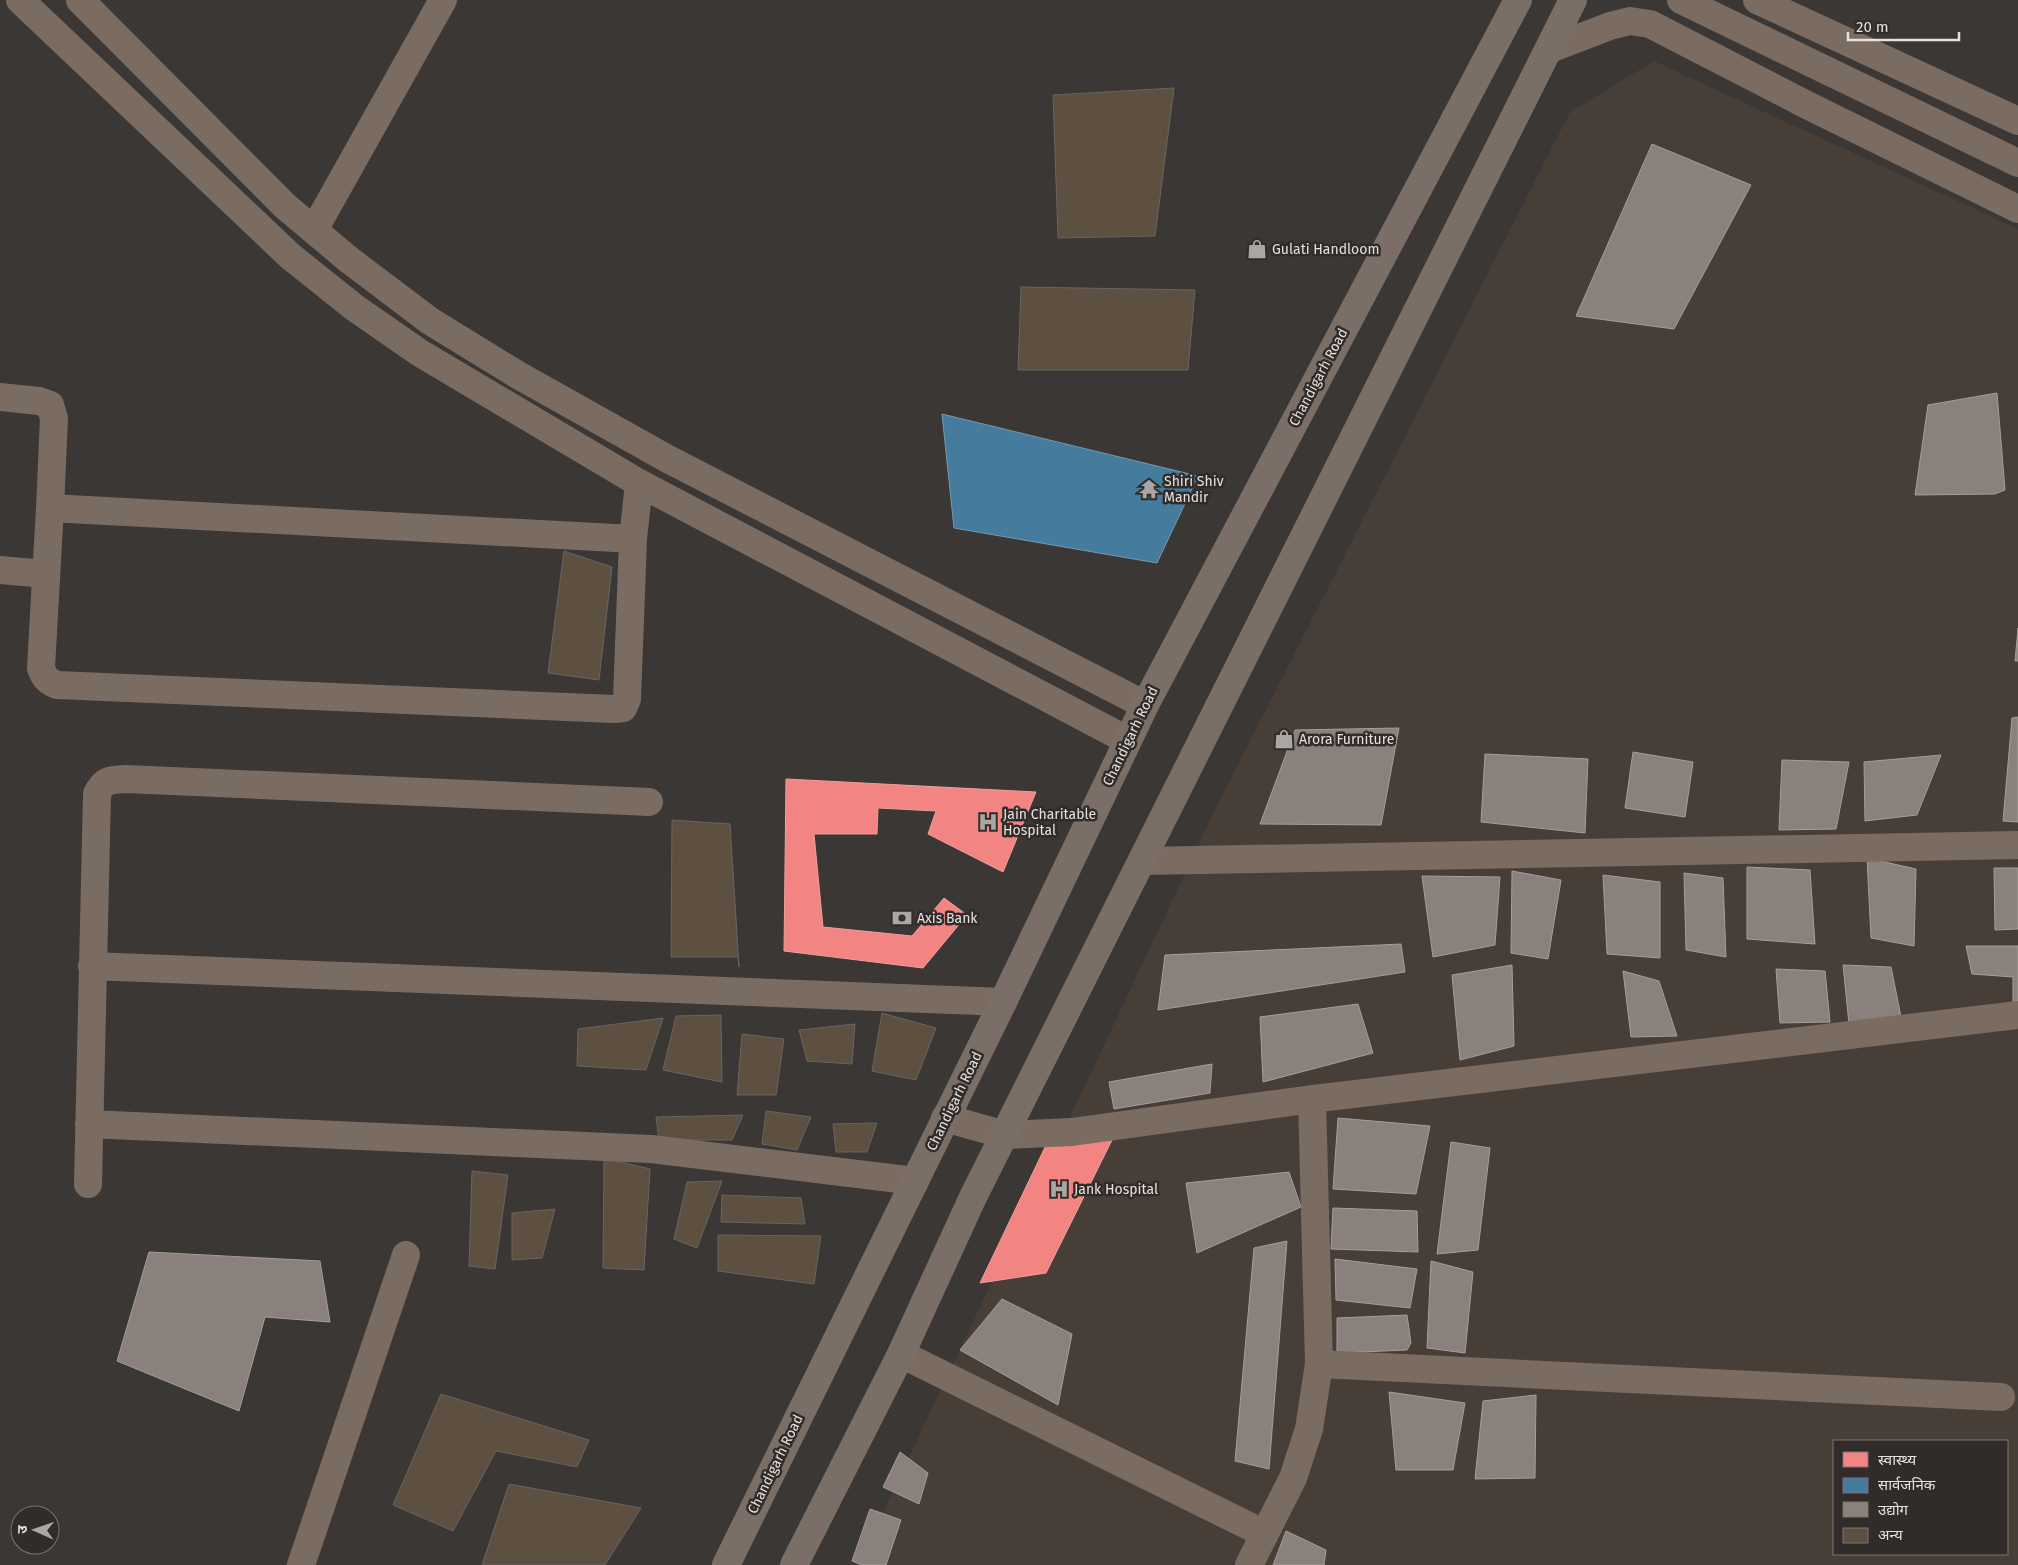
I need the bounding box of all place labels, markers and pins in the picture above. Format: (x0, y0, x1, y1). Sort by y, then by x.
shop icon: Gulati Handloom (1246, 238, 1268, 260)
place label: Gulati Handloom (1272, 241, 1379, 258)
place label: Shiri Shiv Mandir (1164, 473, 1224, 506)
temple icon: Shiri Shiv Mandir (1138, 478, 1160, 500)
shop icon: Arora Furniture (1273, 728, 1295, 750)
place label: Arora Furniture (1299, 731, 1394, 748)
place label: Jain Charitable Hospital (1003, 806, 1096, 839)
hospital icon: Jain Charitable Hospital (977, 811, 999, 833)
bank icon: Axis Bank (891, 907, 913, 929)
place label: Axis Bank (917, 910, 978, 927)
hospital icon: Jank Hospital (1048, 1178, 1070, 1200)
place label: Jank Hospital (1074, 1181, 1158, 1198)

